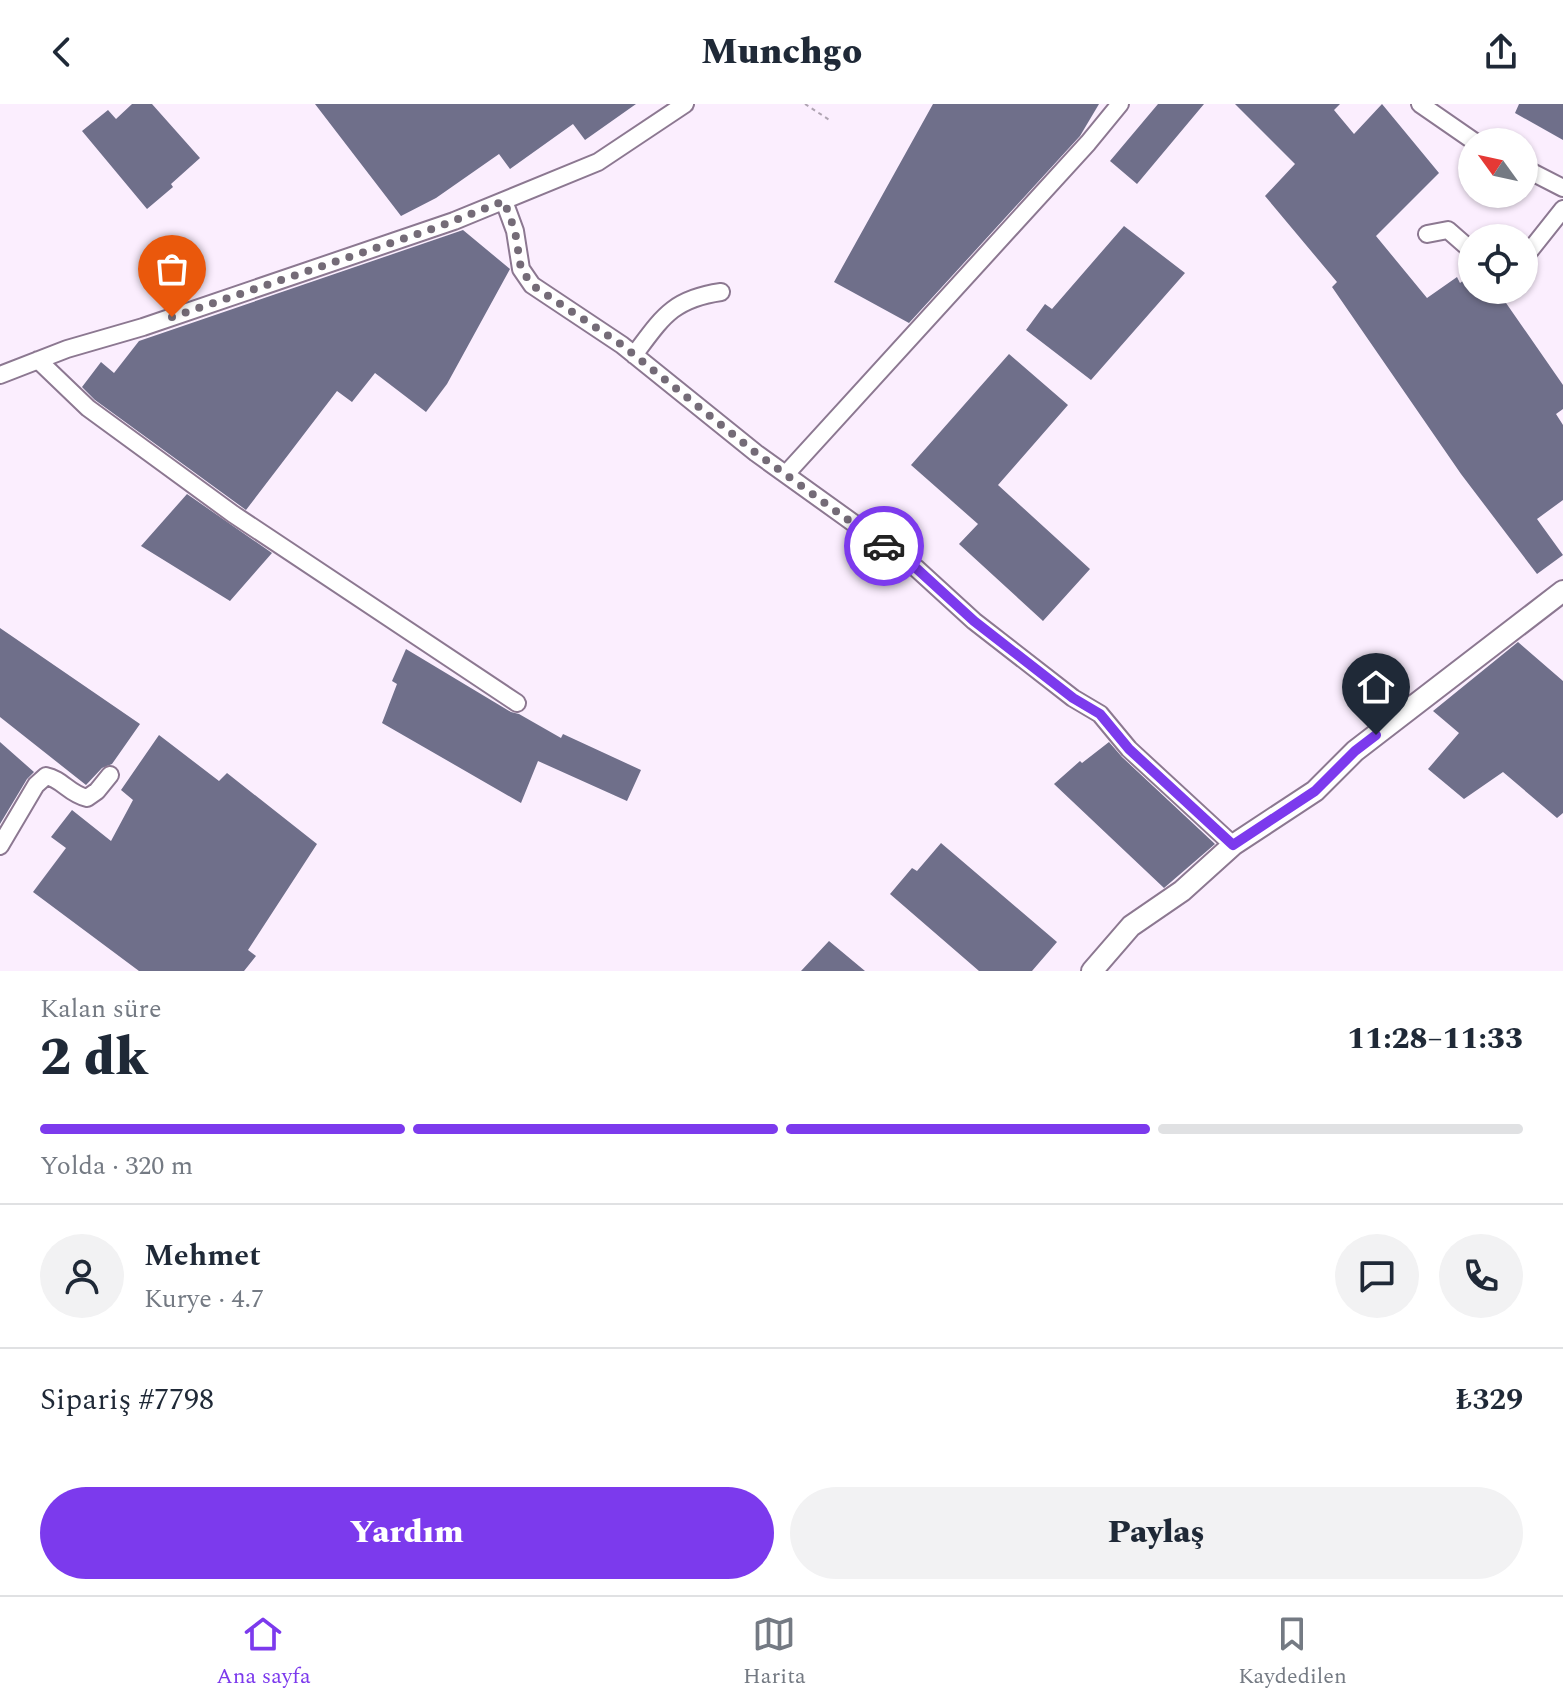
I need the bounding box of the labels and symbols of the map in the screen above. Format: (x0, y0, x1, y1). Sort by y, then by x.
north arrow (1458, 128, 1538, 208)
pin (138, 235, 206, 317)
courier (844, 506, 924, 586)
pin (1342, 653, 1410, 735)

